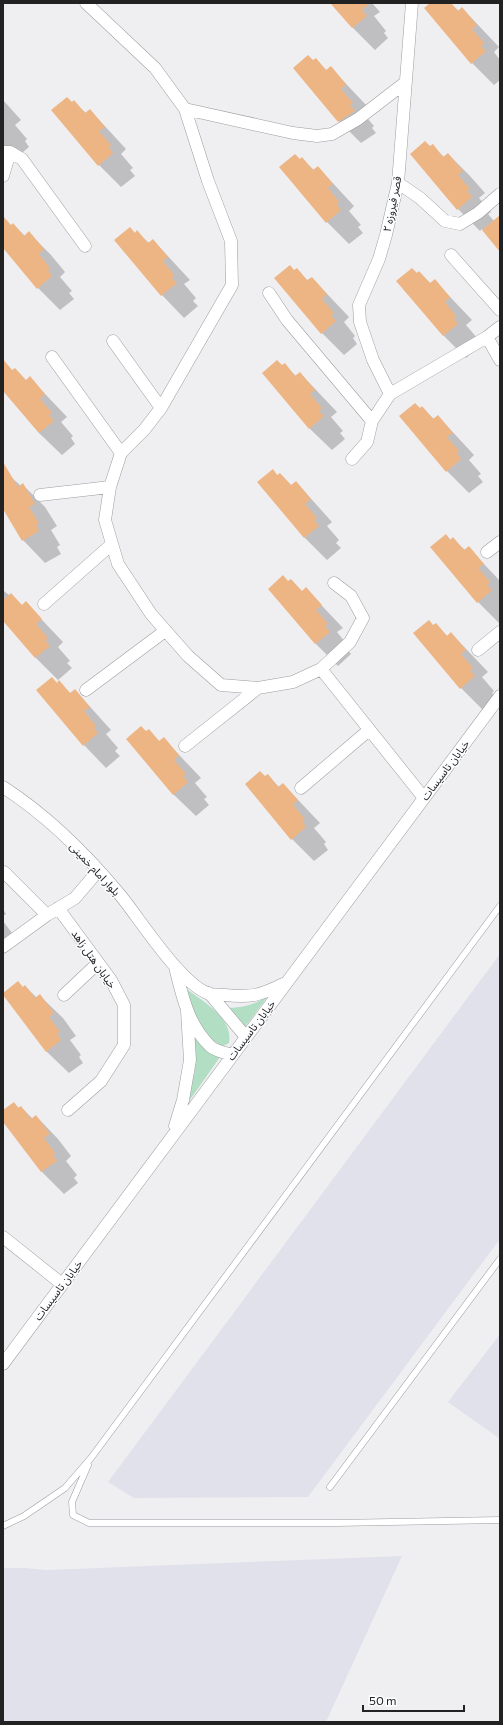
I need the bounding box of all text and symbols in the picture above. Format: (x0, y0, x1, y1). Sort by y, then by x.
street label: قصر فیروزه ۲ (380, 175, 404, 233)
street label: خیابان تاسیسات (418, 737, 473, 803)
street label: بلوار امام خمینی (66, 839, 123, 899)
street label: خیابان هتل زاهد (69, 927, 120, 992)
street label: خیابان تاسیسات (224, 997, 279, 1063)
street label: خیابان تاسیسات (31, 1257, 86, 1323)
scale bar (363, 1687, 464, 1713)
text: 50 m (369, 1693, 397, 1707)

